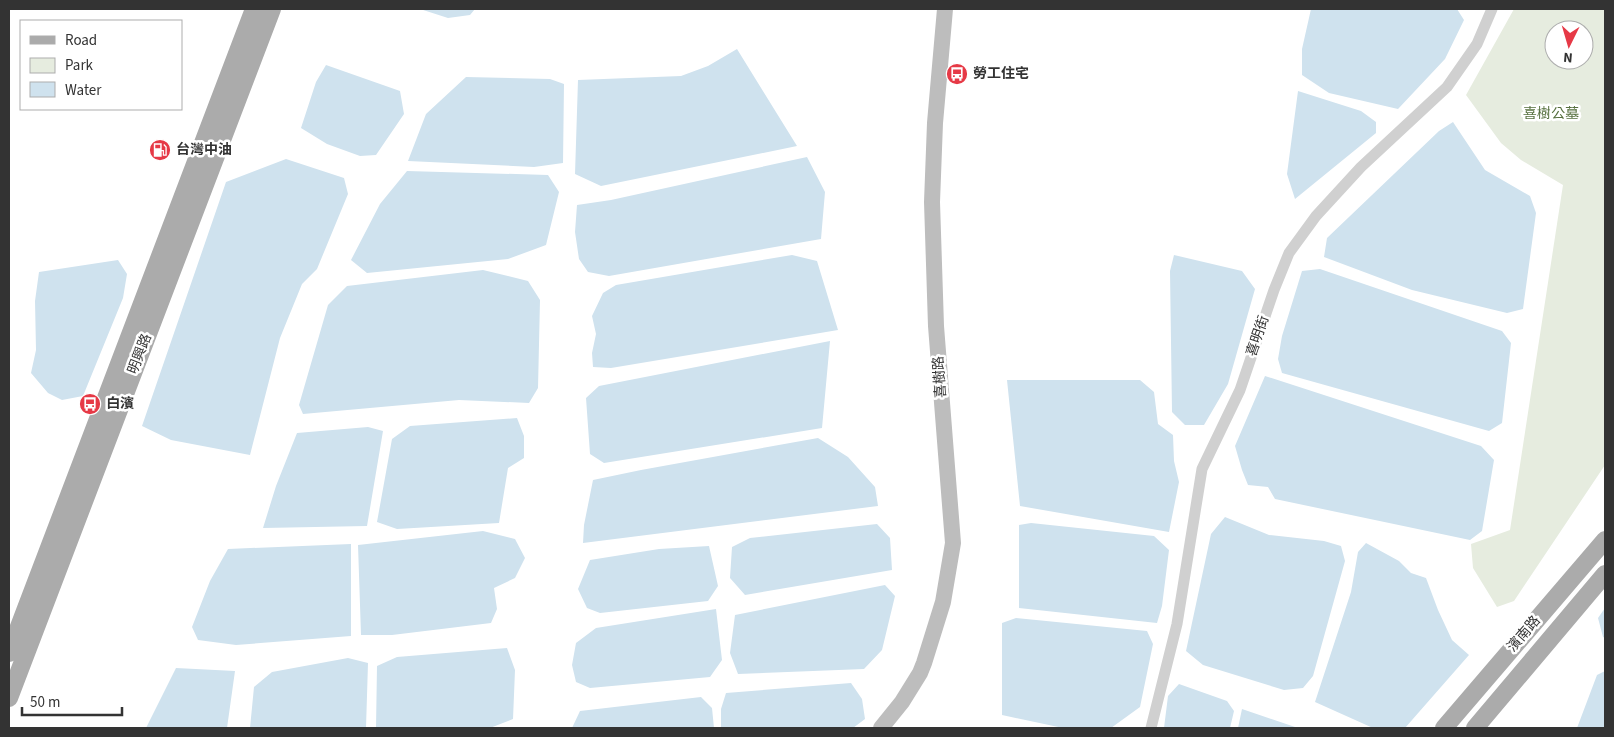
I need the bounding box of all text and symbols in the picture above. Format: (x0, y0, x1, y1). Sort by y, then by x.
legend (20, 20, 182, 110)
north arrow (1544, 20, 1594, 70)
text: Road (65, 30, 97, 51)
text: N (1562, 47, 1573, 67)
text: Park (65, 55, 94, 76)
bus stop icon: 勞工住宅 (945, 62, 969, 86)
place label: 勞工住宅 (973, 64, 1029, 84)
text: Water (65, 80, 102, 101)
park label: 喜樹公墓 (1523, 104, 1579, 124)
fuel station icon: 台灣中油 (148, 138, 172, 162)
place label: 台灣中油 (176, 140, 232, 160)
street label: 喜明街 (1242, 313, 1274, 359)
street label: 明興路 (123, 331, 157, 377)
street label: 喜樹路 (929, 355, 951, 399)
bus stop icon: 白濱 (78, 392, 102, 416)
place label: 白濱 (106, 394, 134, 414)
street label: 濱南路 (1503, 612, 1545, 656)
scale bar (22, 684, 122, 716)
text: 50 m (30, 692, 60, 713)

